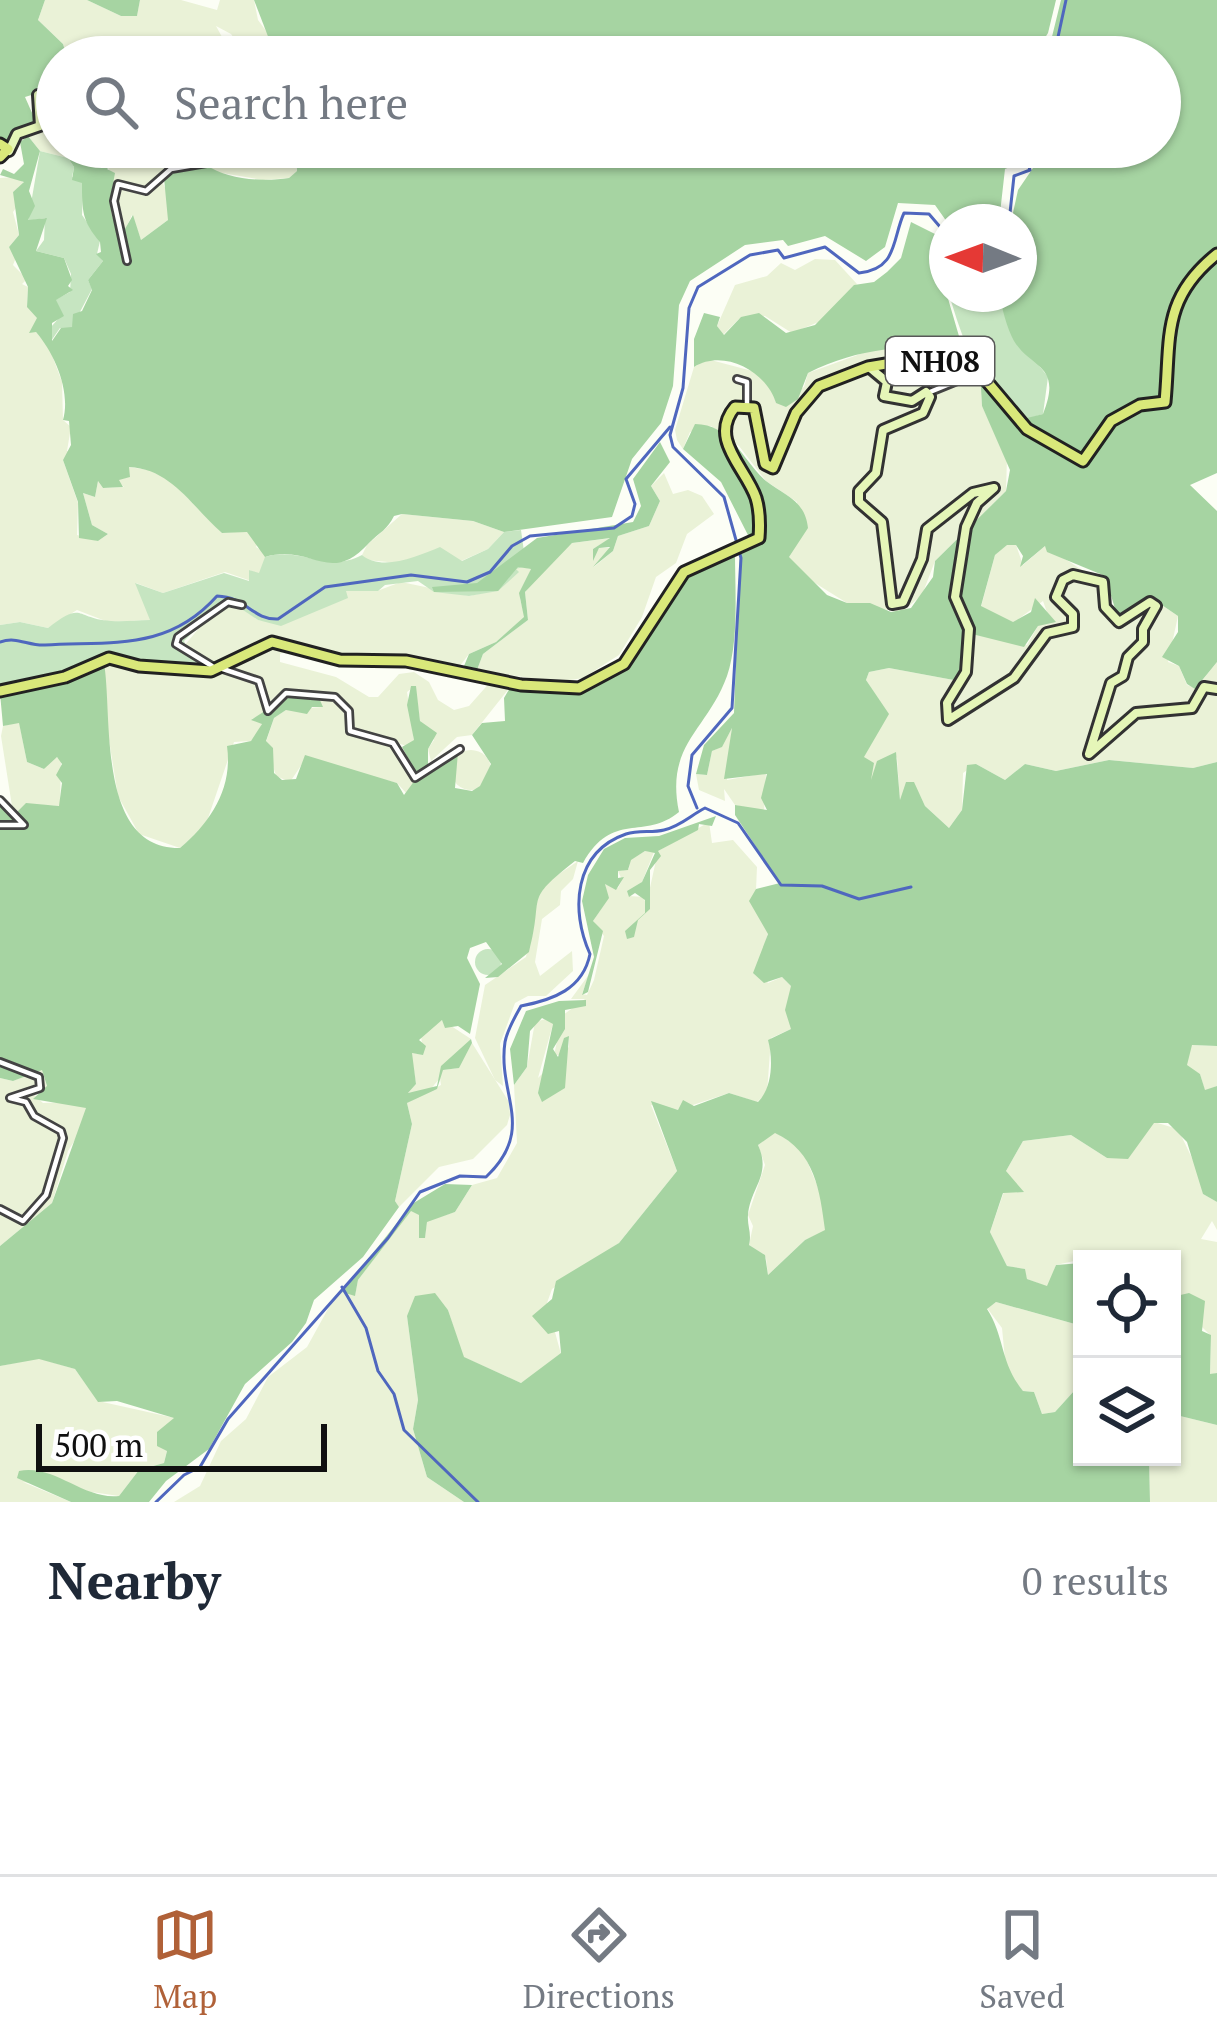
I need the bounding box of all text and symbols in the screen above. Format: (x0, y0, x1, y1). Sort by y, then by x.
search box (36, 36, 1181, 168)
icon: search (78, 69, 144, 135)
text: Search here (174, 72, 408, 132)
north arrow (929, 204, 1037, 312)
road number: NH08 (886, 337, 994, 385)
map controls (1073, 1250, 1181, 1466)
button: locate (1073, 1250, 1181, 1358)
button: layers (1073, 1358, 1181, 1466)
scale bar (36, 1418, 327, 1471)
text: 500 m (54, 1423, 143, 1466)
text: Nearby (48, 1546, 221, 1614)
text: 0 results (1022, 1554, 1169, 1606)
tab: Map (152, 1902, 218, 2017)
tab: Directions (523, 1902, 675, 2017)
tab: Saved (979, 1902, 1065, 2017)

